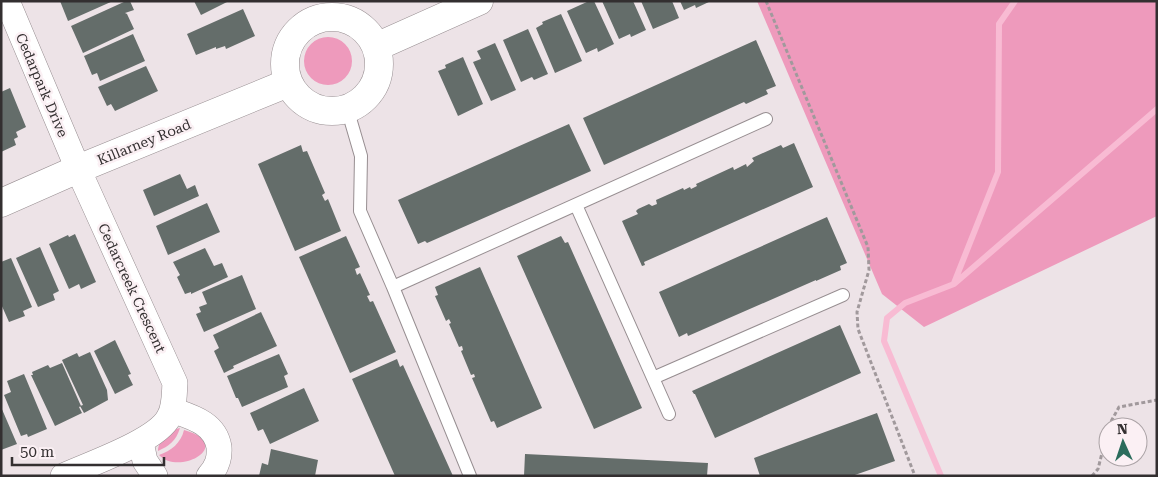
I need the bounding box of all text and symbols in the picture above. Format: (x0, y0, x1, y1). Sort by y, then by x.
street label: Cedarpark Drive (13, 31, 71, 140)
street label: Killarney Road (95, 116, 193, 168)
street label: Cedarcreek Crescent (95, 221, 169, 355)
north arrow (1098, 417, 1148, 467)
text: N (1117, 421, 1128, 437)
scale bar (12, 434, 165, 466)
text: 50 m (20, 443, 55, 461)

